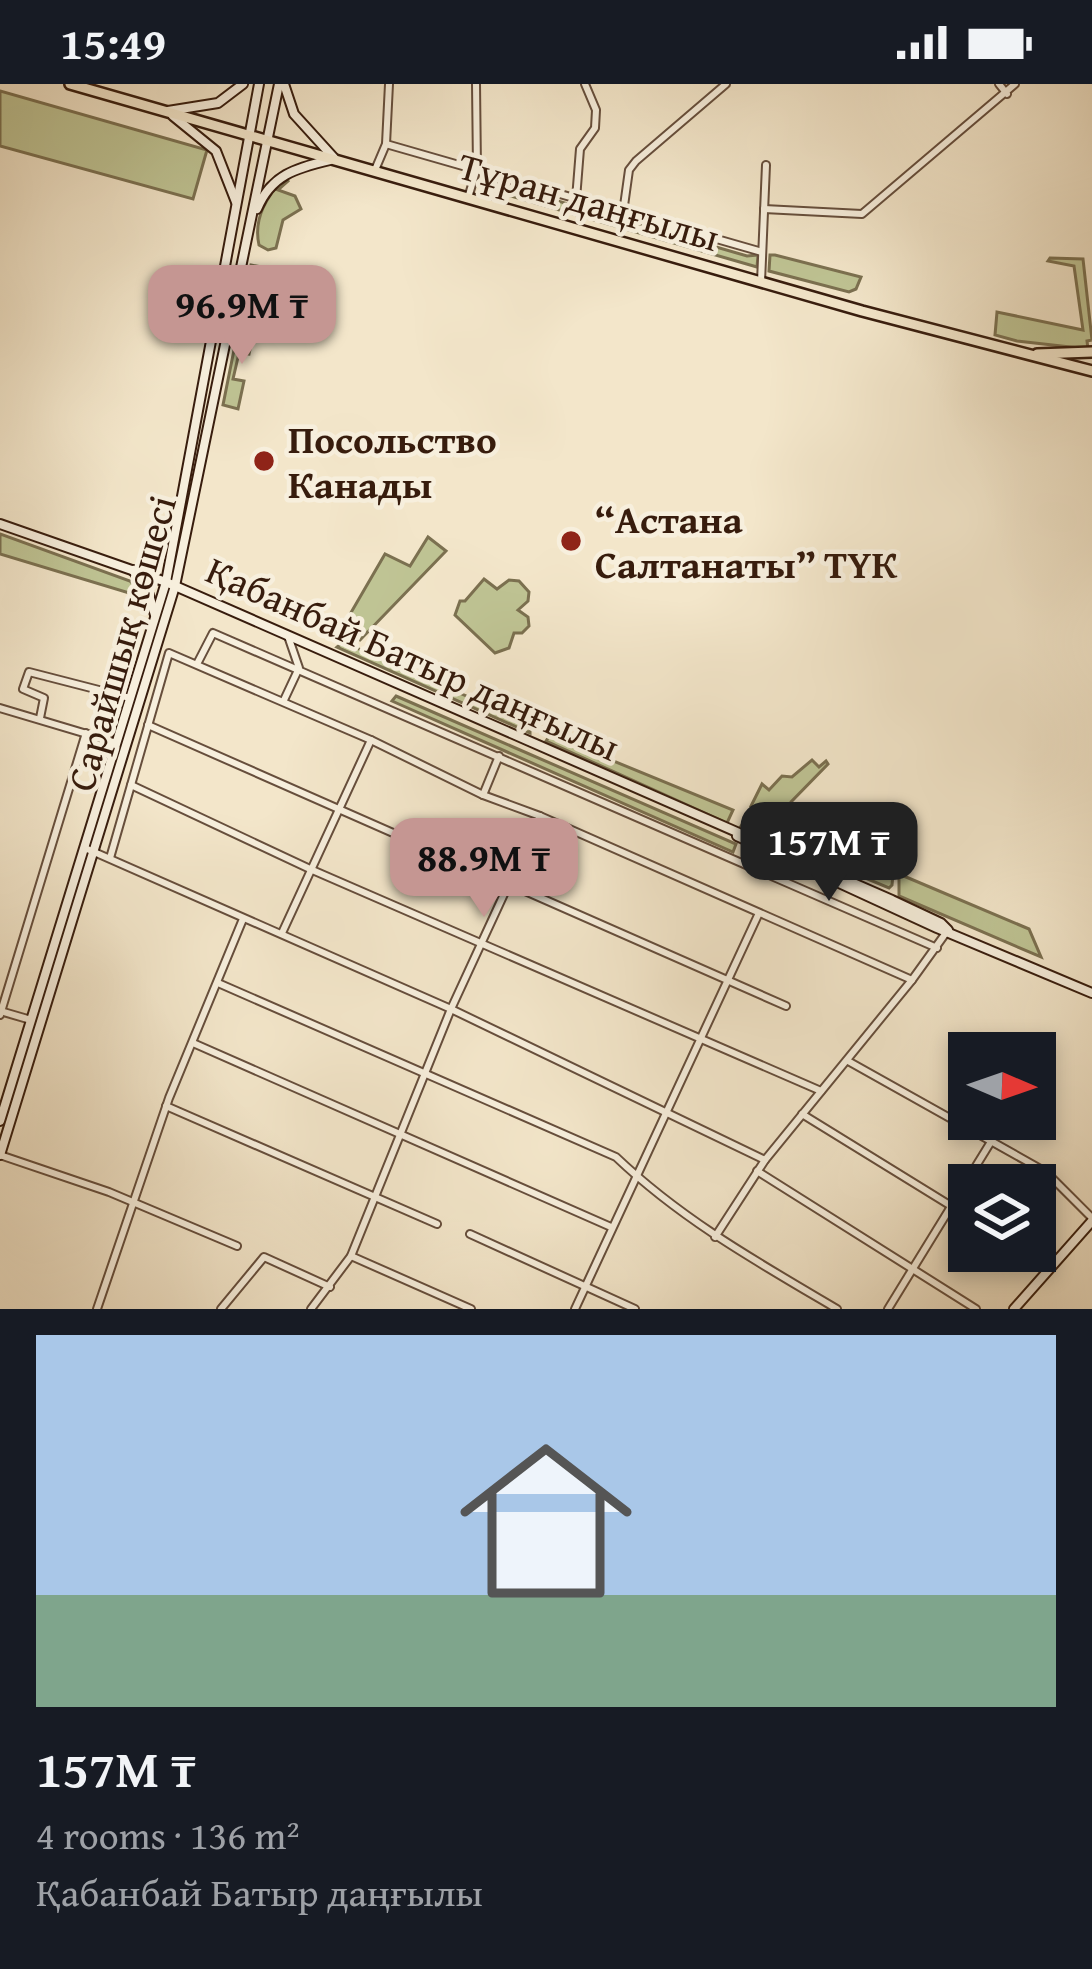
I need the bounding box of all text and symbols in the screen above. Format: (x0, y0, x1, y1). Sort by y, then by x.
text: 15:49 (60, 10, 166, 75)
street label: Тұран даңғылы (452, 136, 726, 265)
pin: 96.9M ₸ (131, 265, 353, 367)
text: 96.9M ₸ (175, 275, 309, 332)
place label: Посольство Канады (288, 410, 497, 512)
marker: Посольство Канады (251, 448, 277, 474)
street label: Сарайшық көшесі (51, 488, 190, 797)
place label: “Астана Салтанаты” ТҮК (595, 490, 898, 592)
marker: “Астана Салтанаты” ТҮК (558, 528, 584, 554)
street label: Қабанбай Батыр даңғылы (198, 541, 629, 774)
pin: 157M ₸ (731, 802, 927, 904)
text: 157M ₸ (768, 812, 890, 869)
pin: 88.9M ₸ (373, 818, 595, 920)
text: 88.9M ₸ (417, 828, 551, 885)
north arrow (948, 1032, 1056, 1140)
map controls (948, 1032, 1056, 1272)
button: layers (948, 1164, 1056, 1272)
icon: home (438, 1413, 654, 1629)
text: 157M ₸ (36, 1731, 197, 1806)
text: 4 rooms · 136 m² (36, 1806, 300, 1863)
text: Қабанбай Батыр даңғылы (36, 1863, 483, 1920)

